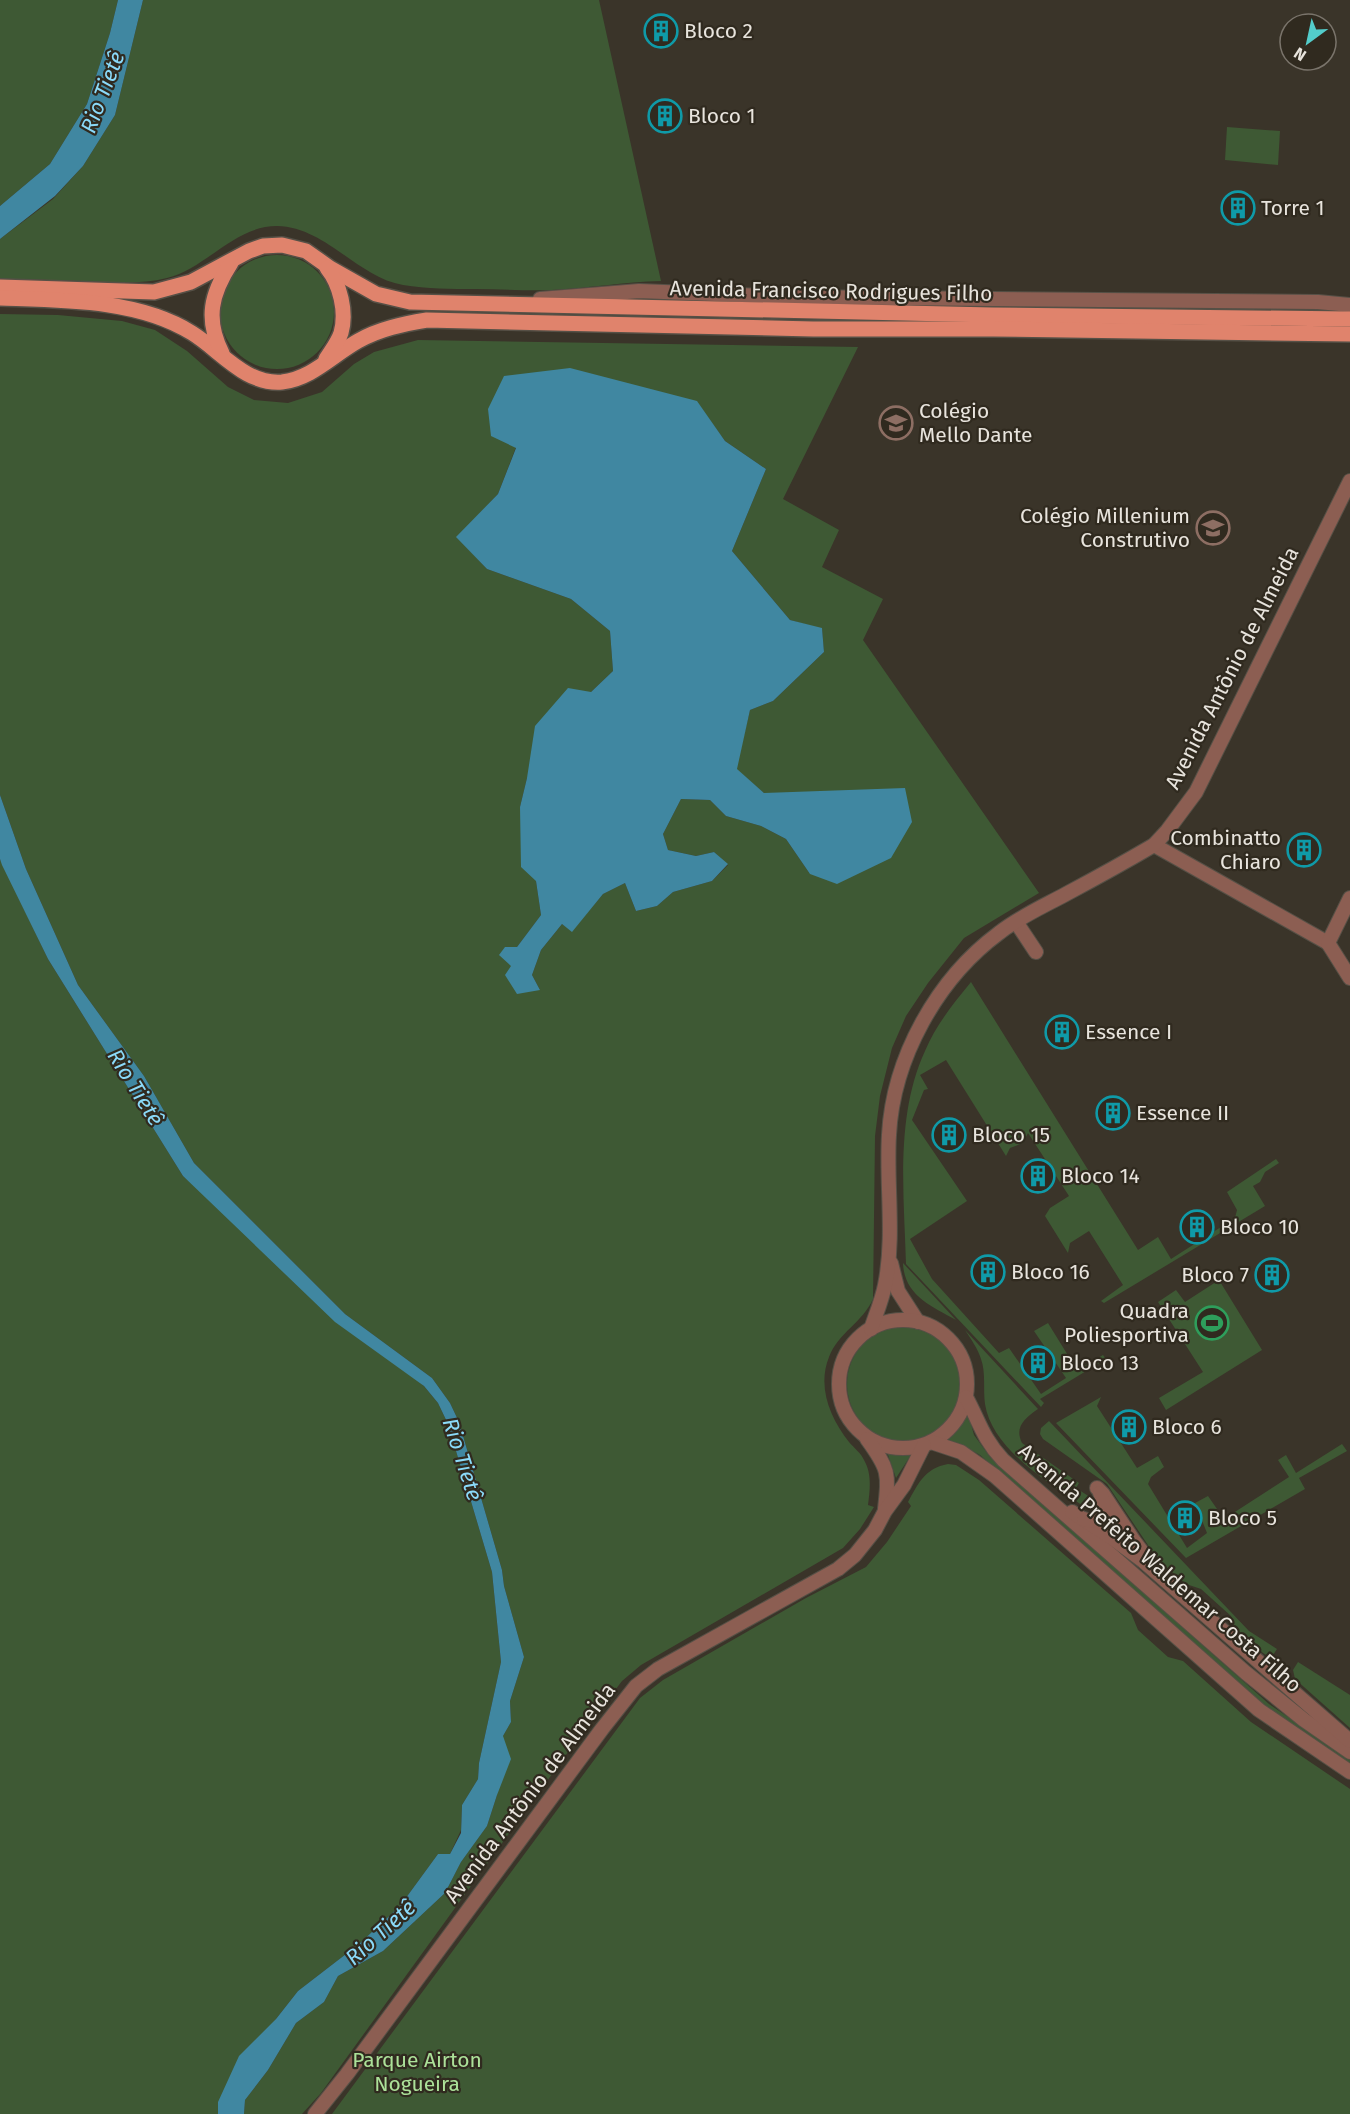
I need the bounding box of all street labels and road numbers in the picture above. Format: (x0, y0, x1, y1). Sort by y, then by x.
street label: Avenida Francisco Rodrigues Filho (669, 275, 993, 307)
street label: Avenida Antônio de Almeida (1159, 542, 1305, 794)
street label: Avenida Prefeito Waldemar Costa Filho (1013, 1438, 1307, 1698)
street label: Avenida Antônio de Almeida (439, 1678, 621, 1908)

